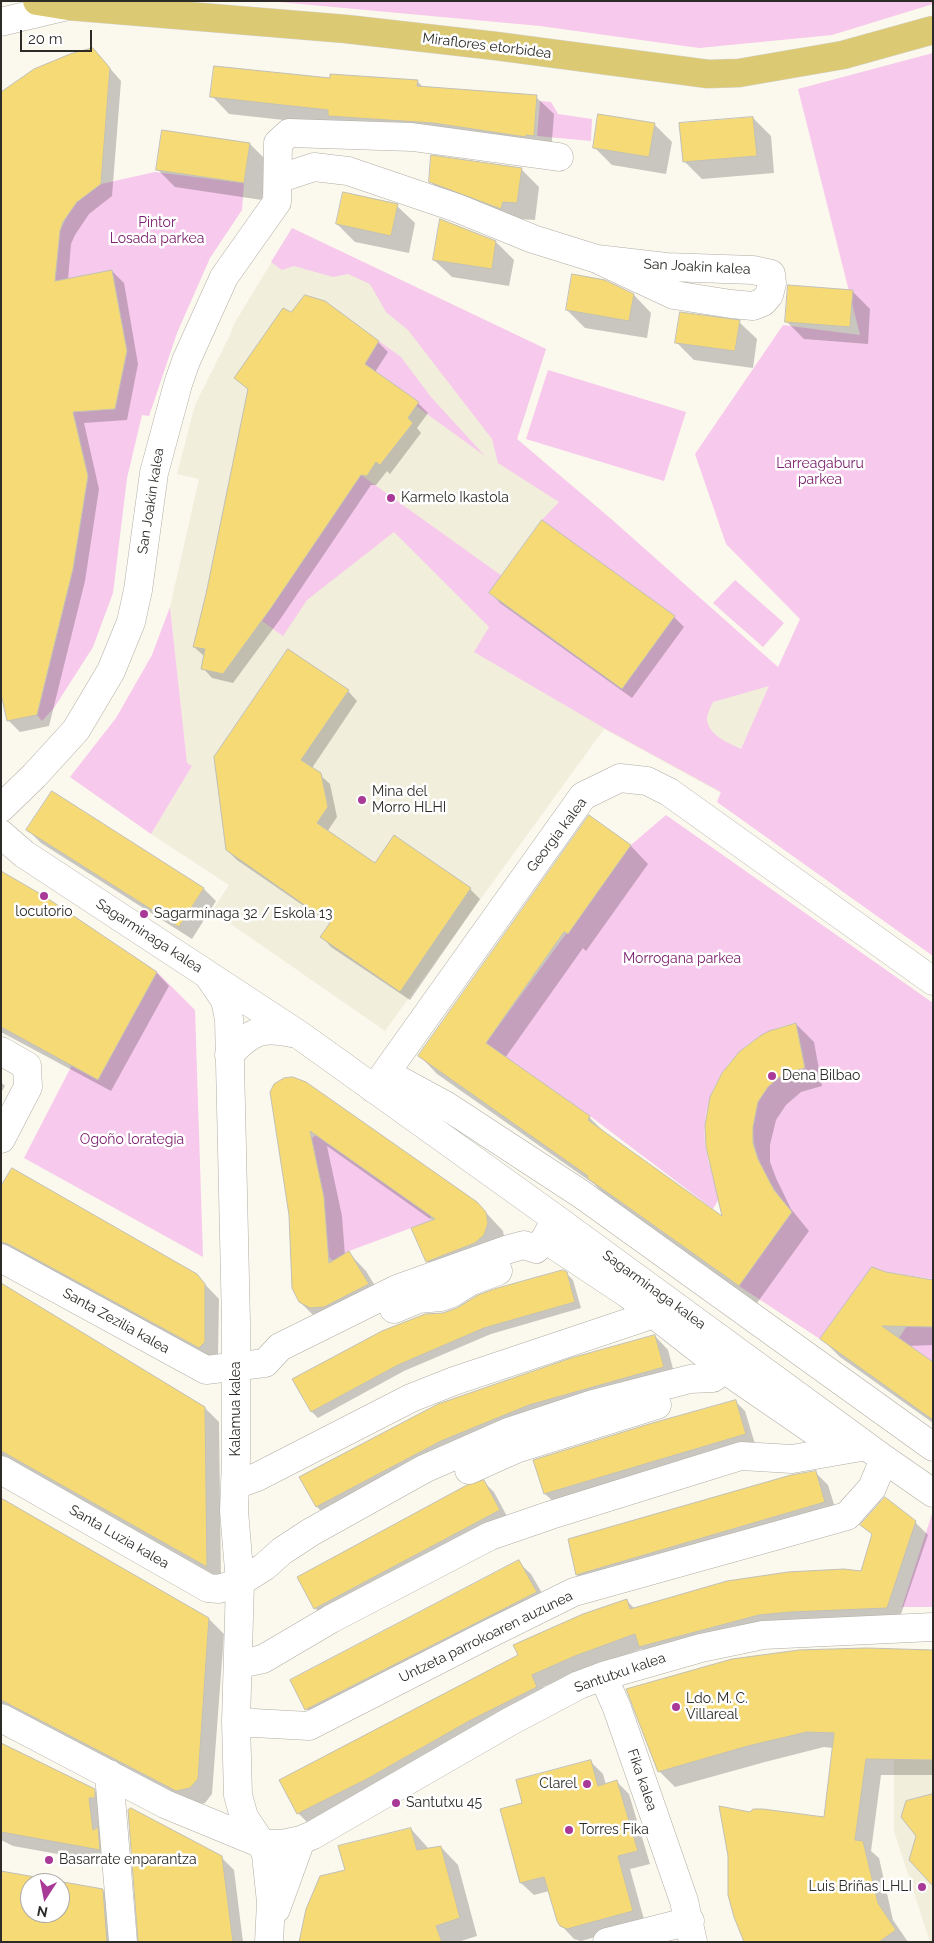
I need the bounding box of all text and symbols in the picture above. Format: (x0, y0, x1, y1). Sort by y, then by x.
scale bar (22, 20, 95, 52)
text: 20 m (28, 30, 63, 48)
street label: Miraflores etorbidea (422, 30, 552, 62)
park label: Pintor Losada parkea (110, 215, 204, 248)
street label: San Joakin kalea (643, 256, 751, 278)
street label: San Joakin kalea (134, 447, 168, 555)
park label: Larreagaburu parkea (776, 456, 864, 488)
place label: Karmelo Ikastola (401, 490, 509, 506)
marker: Karmelo Ikastola (385, 492, 397, 504)
place label: Mina del Morro HLHI (372, 784, 446, 816)
marker: Mina del Morro HLHI (356, 794, 368, 806)
street label: Georgia kalea (524, 794, 590, 876)
marker: locutorio (38, 890, 50, 902)
street label: Sagarminaga kalea (93, 895, 205, 977)
place label: locutorio (15, 904, 73, 920)
place label: Sagarmínaga 32 / Eskola 13 (154, 906, 332, 922)
marker: Sagarmínaga 32 / Eskola 13 (138, 908, 150, 920)
park label: Morrogana parkea (623, 951, 741, 967)
place label: Dena Bilbao (782, 1068, 860, 1084)
marker: Dena Bilbao (766, 1070, 778, 1082)
park label: Ogoño lorategia (80, 1132, 184, 1148)
street label: Sagarminaga kalea (599, 1247, 709, 1333)
street label: Santa Zezilia kalea (60, 1285, 172, 1357)
street label: Kalamua kalea (228, 1361, 244, 1457)
street label: Santa Luzia kalea (66, 1502, 172, 1572)
street label: Untzeta parrokoaren auzunea (396, 1588, 576, 1686)
street label: Santutxu kalea (572, 1650, 668, 1696)
place label: Ldo. M. C. Villareal (686, 1691, 748, 1724)
marker: Ldo. M. C. Villareal (670, 1701, 682, 1713)
street label: Fika kalea (624, 1747, 660, 1813)
place label: Clarel (539, 1776, 577, 1792)
marker: Clarel (581, 1778, 593, 1790)
place label: Santutxu 45 (406, 1795, 482, 1811)
marker: Santutxu 45 (390, 1797, 402, 1809)
place label: Torres Fika (579, 1822, 649, 1838)
marker: Torres Fika (563, 1824, 575, 1836)
place label: Basarrate enparantza (59, 1852, 197, 1868)
marker: Basarrate enparantza (43, 1854, 55, 1866)
north arrow (20, 1873, 70, 1923)
place label: Luis Briñas LHLI (809, 1879, 912, 1895)
marker: Luis Briñas LHLI (916, 1881, 928, 1893)
text: N (36, 1903, 49, 1921)

